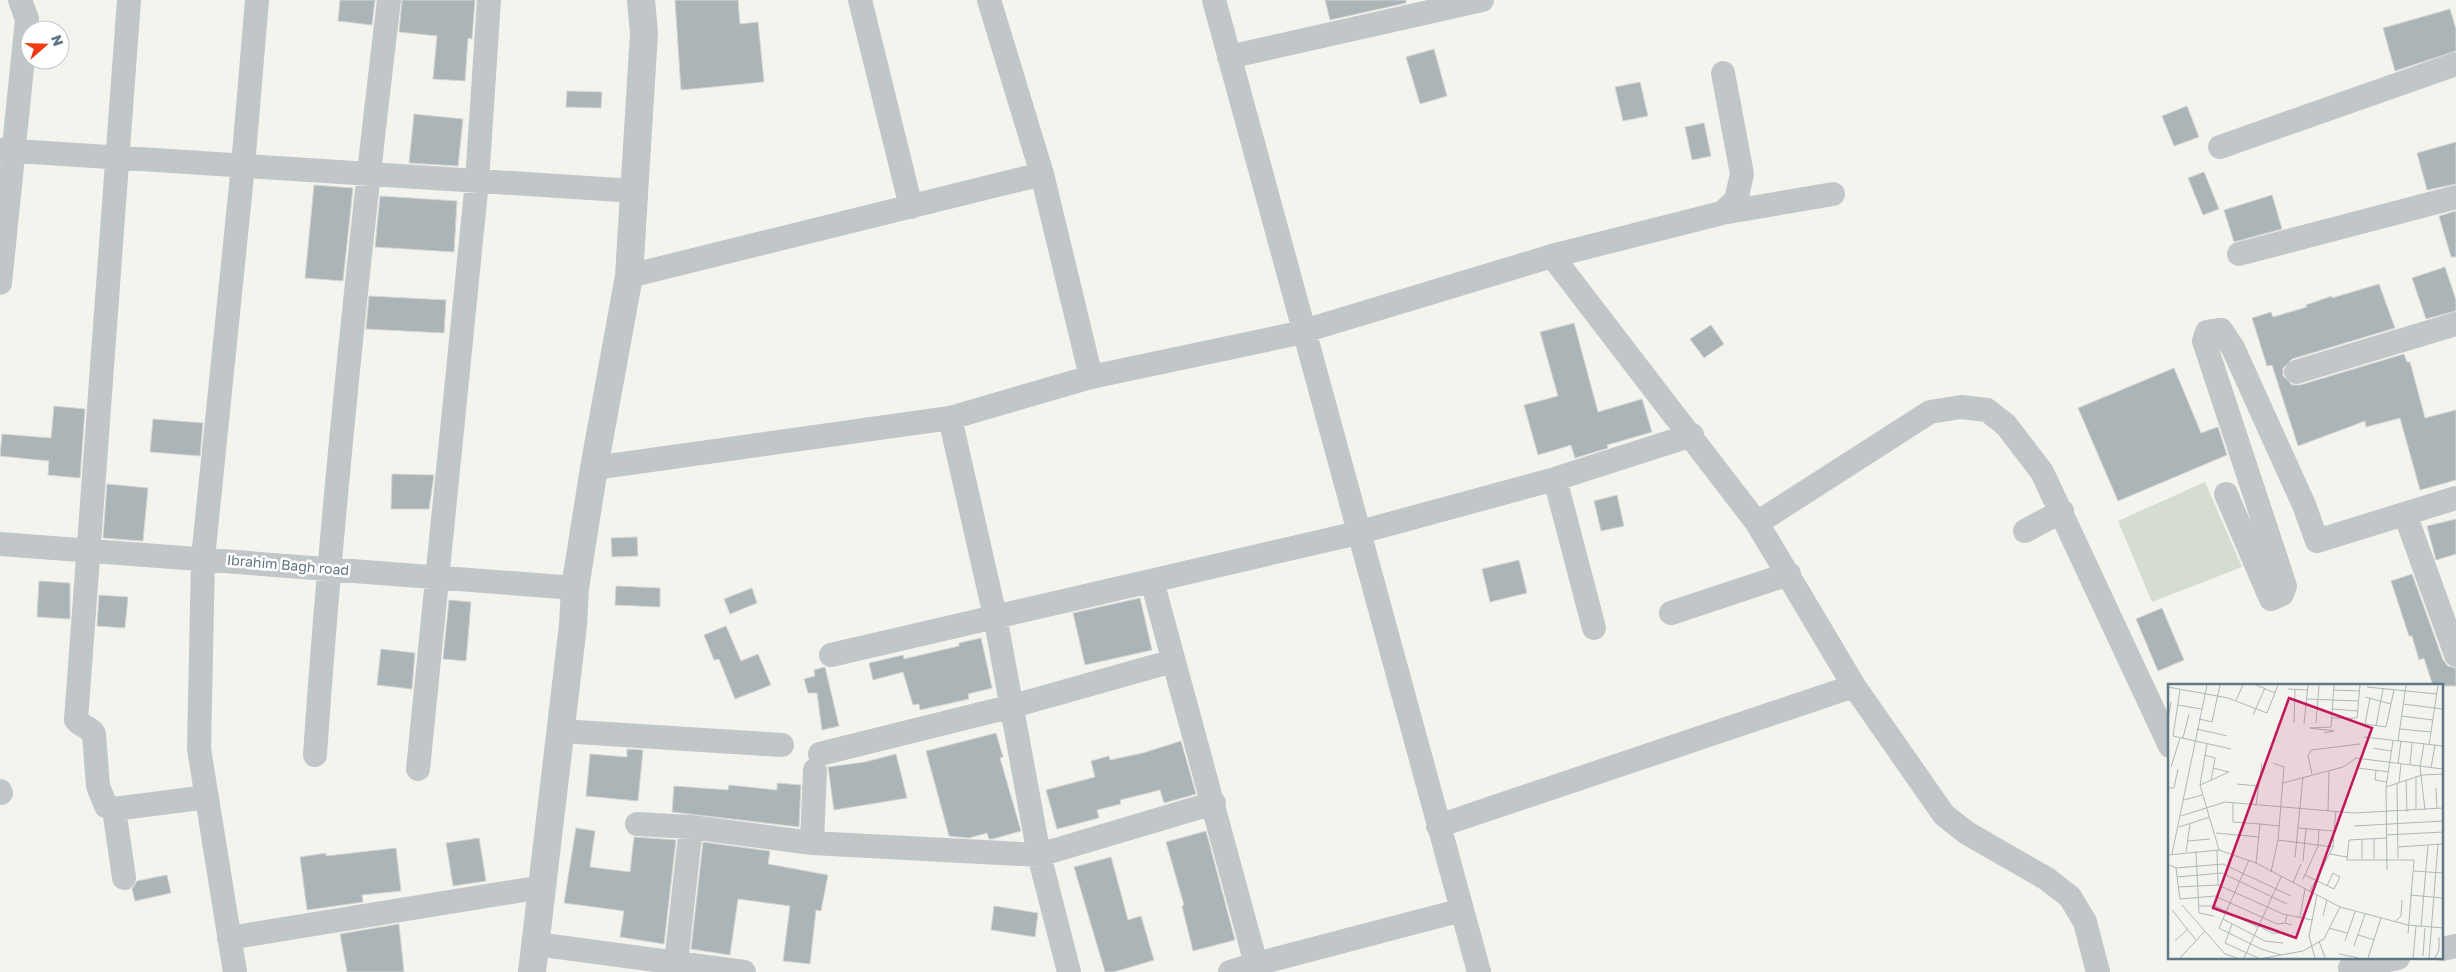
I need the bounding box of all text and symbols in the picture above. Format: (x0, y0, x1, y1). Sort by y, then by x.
north arrow (20, 20, 70, 70)
text: N (48, 32, 67, 48)
street label: Ibrahim Bagh road (226, 551, 350, 578)
inset map (2168, 684, 2444, 960)

